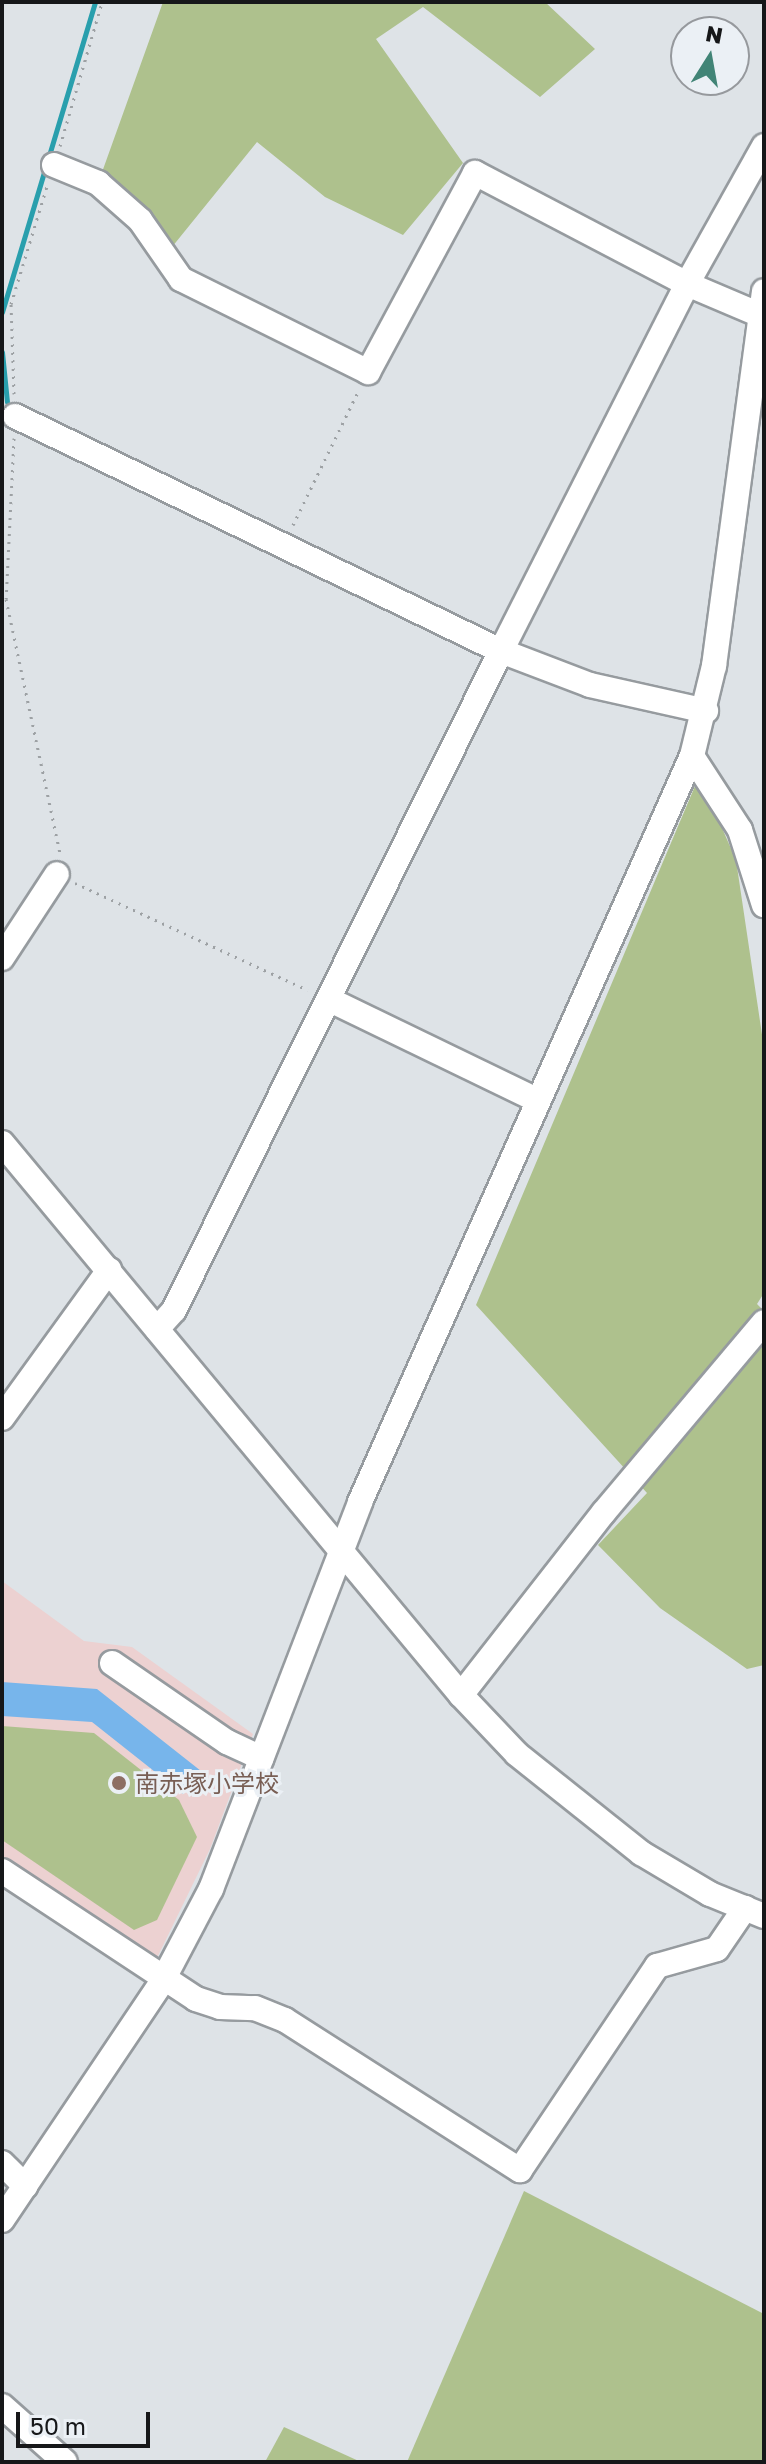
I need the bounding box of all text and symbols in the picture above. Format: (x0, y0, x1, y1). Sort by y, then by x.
north arrow (670, 16, 750, 96)
text: N (703, 19, 725, 49)
place label: 南赤塚小学校 (135, 1769, 279, 1797)
marker: 南赤塚小学校 (110, 1774, 128, 1792)
scale bar (20, 2396, 154, 2446)
text: 50 m (30, 2411, 86, 2440)

